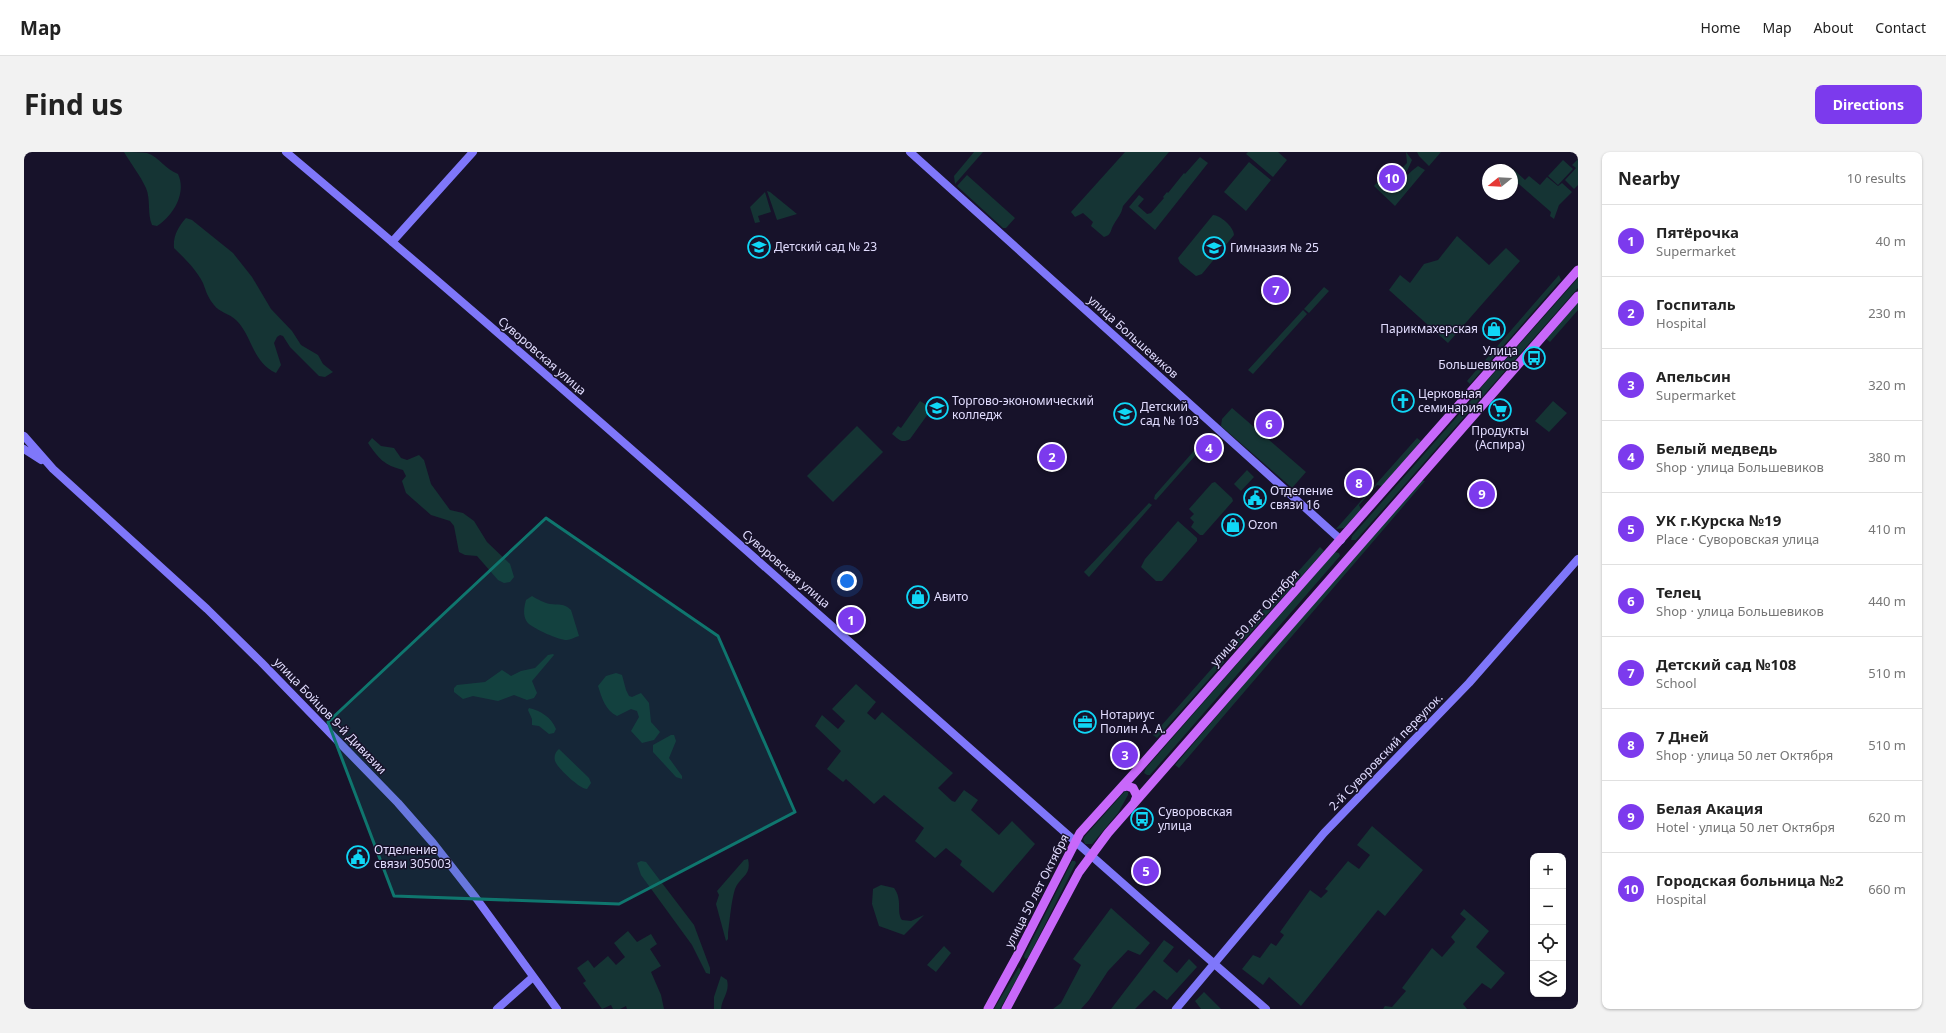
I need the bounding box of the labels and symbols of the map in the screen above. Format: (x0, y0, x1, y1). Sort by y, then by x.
pin: 10 (1379, 163, 1405, 193)
north arrow (1482, 164, 1518, 200)
school or university icon: Детский сад № 23 (746, 234, 772, 260)
school or university icon: Гимназия № 25 (1201, 235, 1227, 261)
place label: Детский сад № 23 (774, 238, 877, 255)
place label: Гимназия № 25 (1230, 239, 1319, 256)
pin: 7 (1263, 275, 1289, 305)
street label: улица Большевиков (1084, 291, 1183, 382)
street label: Суворовская улица (495, 313, 590, 399)
shop icon: Парикмахерская (1481, 316, 1507, 342)
place label: Парикмахерская (1380, 320, 1478, 337)
place label: Улица Большевиков (1438, 342, 1518, 373)
bus stop icon: Улица Большевиков (1521, 345, 1547, 371)
place label: Церковная семинария (1418, 385, 1483, 416)
church icon: Церковная семинария (1390, 388, 1416, 414)
place label: Торгово-экономический колледж (952, 392, 1094, 423)
school or university icon: Торгово-экономический колледж (924, 395, 950, 421)
supermarket icon: Продукты (Аспира) (1487, 397, 1513, 423)
place label: Детский сад № 103 (1140, 398, 1199, 429)
school or university icon: Детский сад № 103 (1112, 401, 1138, 427)
pin: 6 (1256, 409, 1282, 439)
place label: Продукты (Аспира) (1471, 422, 1529, 453)
pin: 4 (1196, 433, 1222, 463)
pin: 2 (1039, 442, 1065, 472)
pin: 8 (1346, 468, 1372, 498)
pin: 9 (1469, 479, 1495, 509)
place label: Отделение связи 16 (1270, 482, 1334, 513)
public building icon: Отделение связи 16 (1242, 485, 1268, 511)
shop icon: Ozon (1220, 512, 1246, 538)
place label: Ozon (1248, 516, 1278, 533)
street label: Суворовская улица (739, 526, 834, 612)
street label: улица 50 лет Октября (1206, 565, 1303, 670)
your location (837, 571, 857, 591)
shop icon: Авито (905, 584, 931, 610)
place label: Авито (934, 588, 968, 605)
pin: 1 (838, 605, 864, 635)
street label: улица Бойцов 9-й Дивизии (270, 654, 391, 778)
street label: 2-й Суворовский переулок. (1325, 689, 1446, 814)
place label: Нотариус Полин А. А. (1100, 706, 1166, 737)
office icon: Нотариус Полин А. А. (1072, 709, 1098, 735)
pin: 3 (1112, 740, 1138, 770)
place label: Суворовская улица (1158, 803, 1233, 834)
bus stop icon: Суворовская улица (1129, 806, 1155, 832)
street label: улица 50 лет Октября (1000, 831, 1073, 951)
place label: Отделение связи 305003 (374, 841, 451, 872)
public building icon: Отделение связи 305003 (345, 844, 371, 870)
pin: 5 (1133, 856, 1159, 886)

